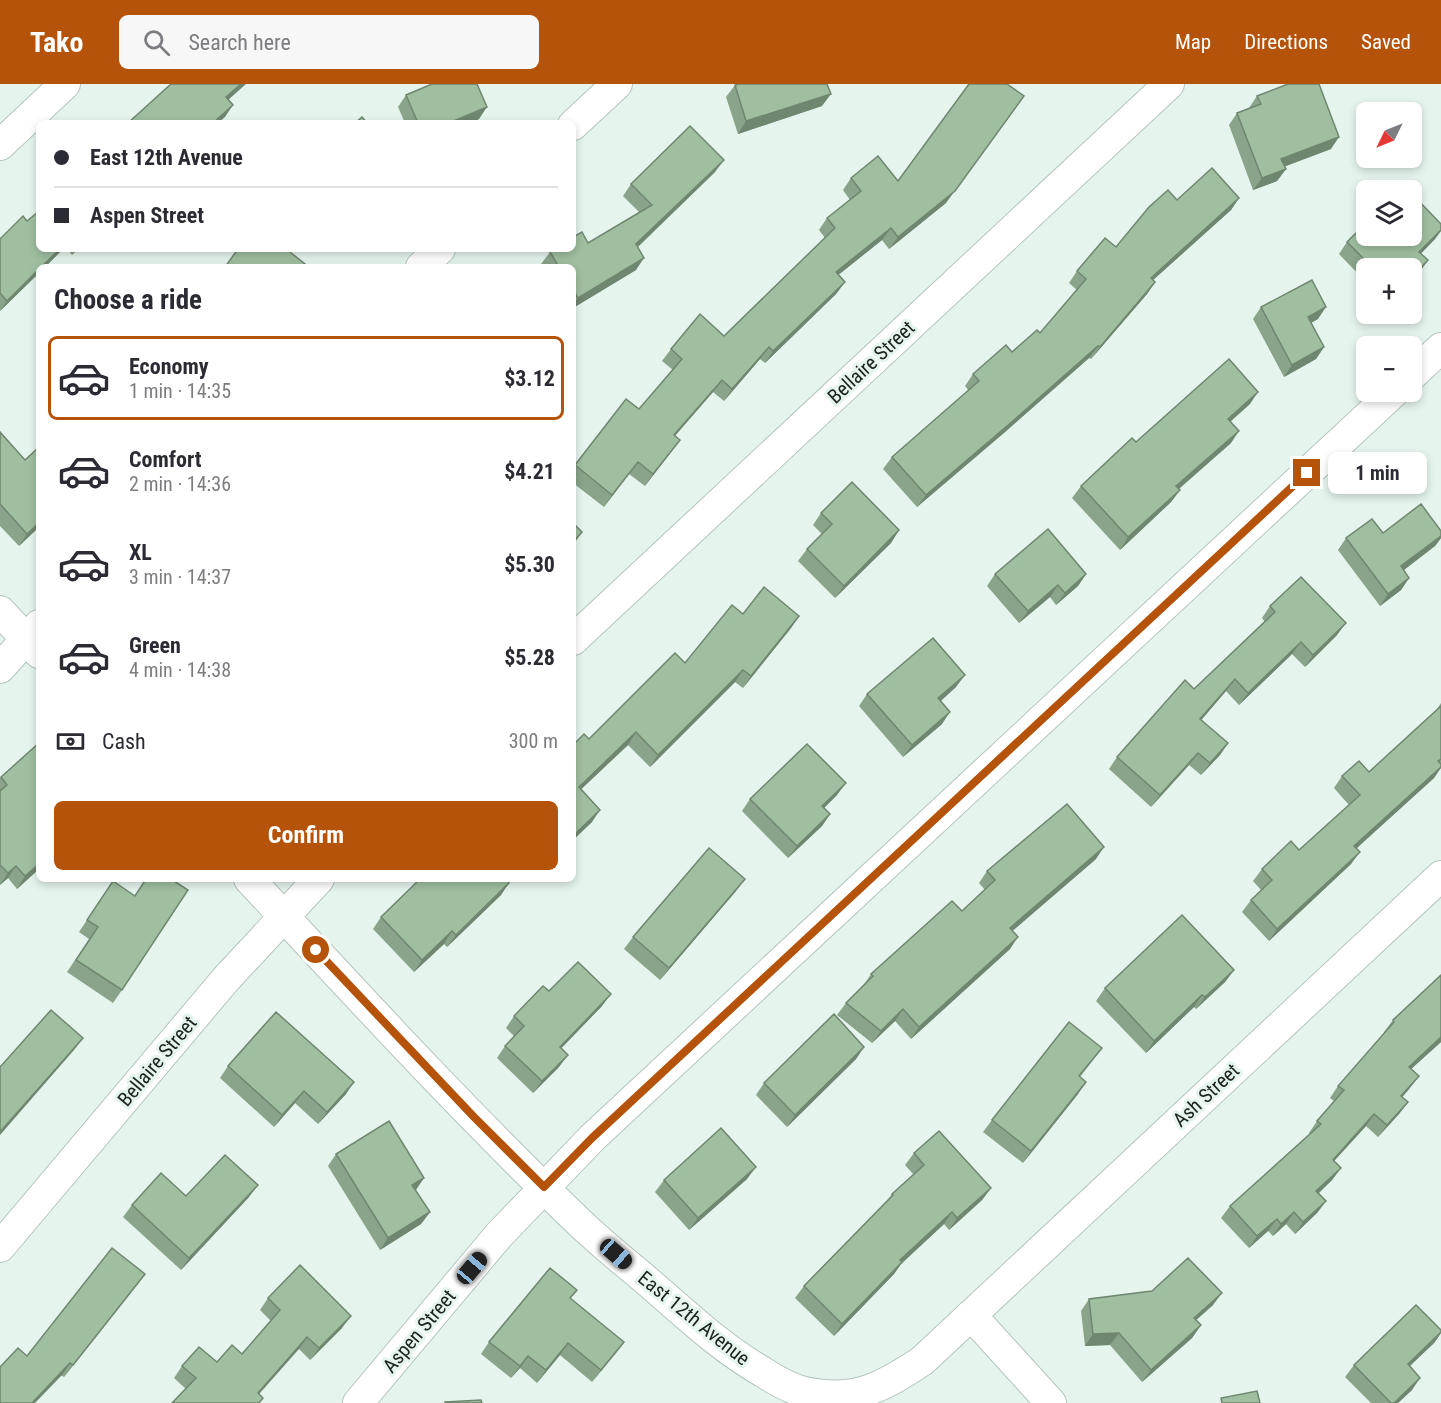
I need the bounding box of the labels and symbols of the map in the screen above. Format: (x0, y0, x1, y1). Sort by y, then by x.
north arrow (1356, 102, 1422, 168)
street label: Bellaire Street (822, 316, 920, 408)
callout: 1 min (1328, 452, 1427, 494)
route end (1293, 459, 1320, 486)
route start (302, 936, 329, 963)
street label: Bellaire Street (112, 1011, 202, 1111)
street label: Ash Street (1168, 1058, 1244, 1132)
car (597, 1235, 635, 1273)
car (454, 1248, 490, 1288)
street label: East 12th Avenue (633, 1266, 755, 1370)
street label: Aspen Street (377, 1285, 461, 1377)

